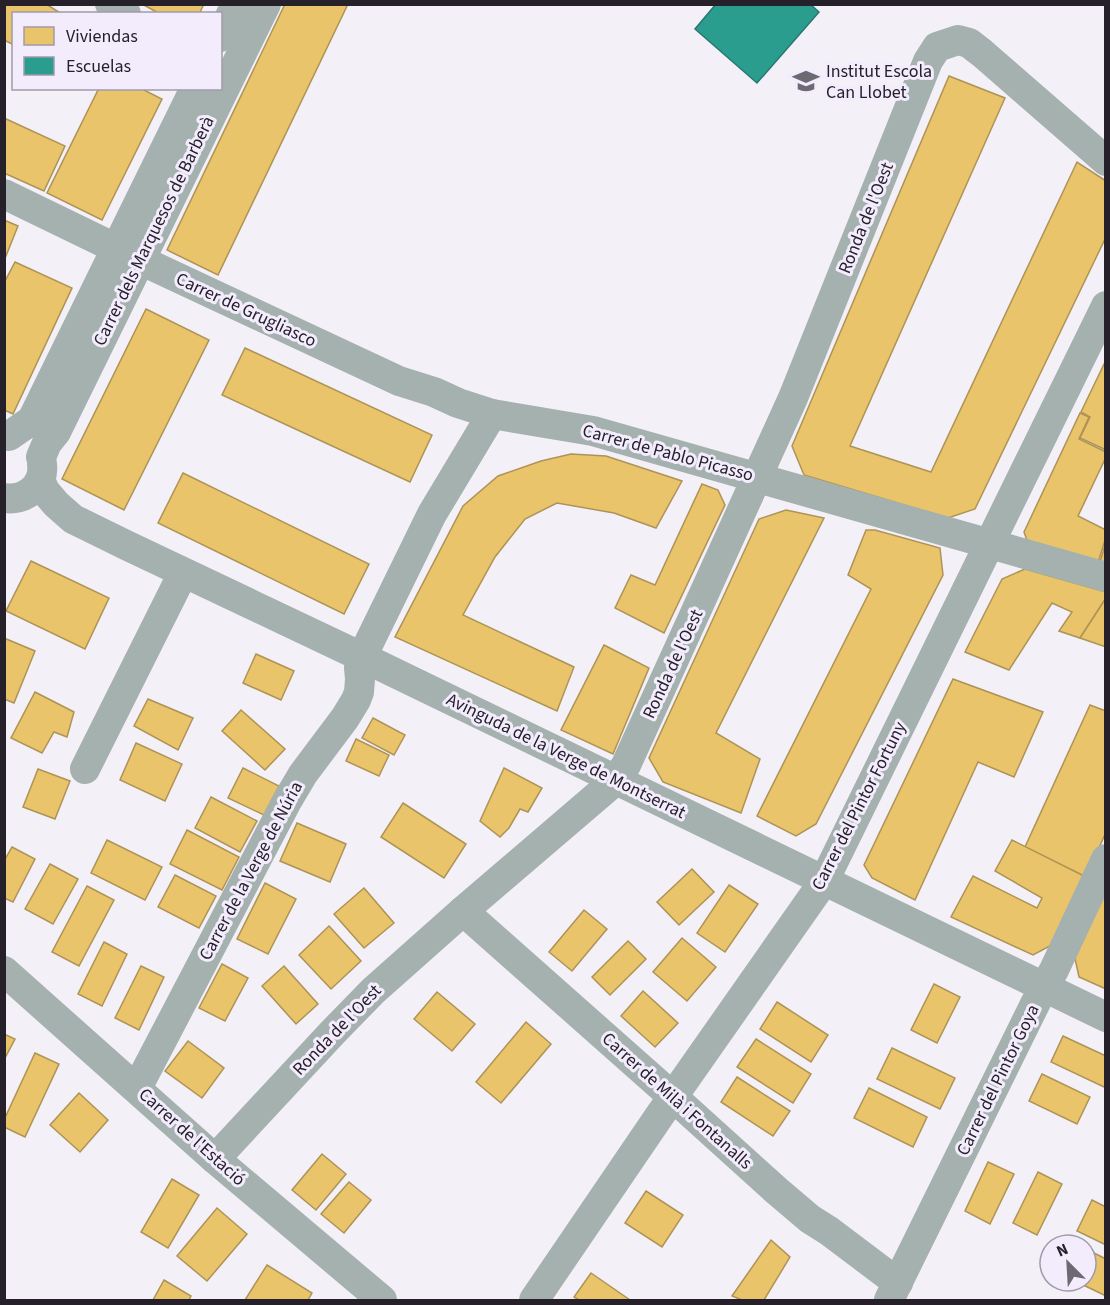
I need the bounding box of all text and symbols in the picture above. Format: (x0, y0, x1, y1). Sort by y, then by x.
legend (12, 12, 222, 90)
text: Viviendas (66, 24, 138, 49)
text: Escuelas (66, 54, 131, 79)
place label: Institut Escola Can Llobet (826, 59, 932, 105)
school or university icon: Institut Escola Can Llobet (791, 66, 821, 96)
street label: Carrer dels Marquesos de Barberà (87, 112, 221, 350)
street label: Ronda de l'Oest (832, 159, 900, 277)
street label: Carrer de Grugliasco (172, 266, 320, 354)
street label: Carrer de Pablo Picasso (580, 418, 756, 488)
street label: Ronda de l'Oest (637, 605, 709, 723)
street label: Avinguda de la Verge de Montserrat (442, 687, 690, 825)
street label: Carrer del Pintor Fortuny (806, 717, 913, 895)
street label: Carrer de la Verge de Núria (193, 777, 309, 965)
street label: Ronda de l'Oest (287, 979, 387, 1081)
street label: Carrer del Pintor Goya (951, 1000, 1045, 1160)
street label: Carrer de Milà i Fontanalls (596, 1027, 758, 1175)
street label: Carrer de l'Estació (133, 1082, 251, 1192)
north arrow (1038, 1233, 1098, 1293)
text: N (1053, 1238, 1072, 1262)

